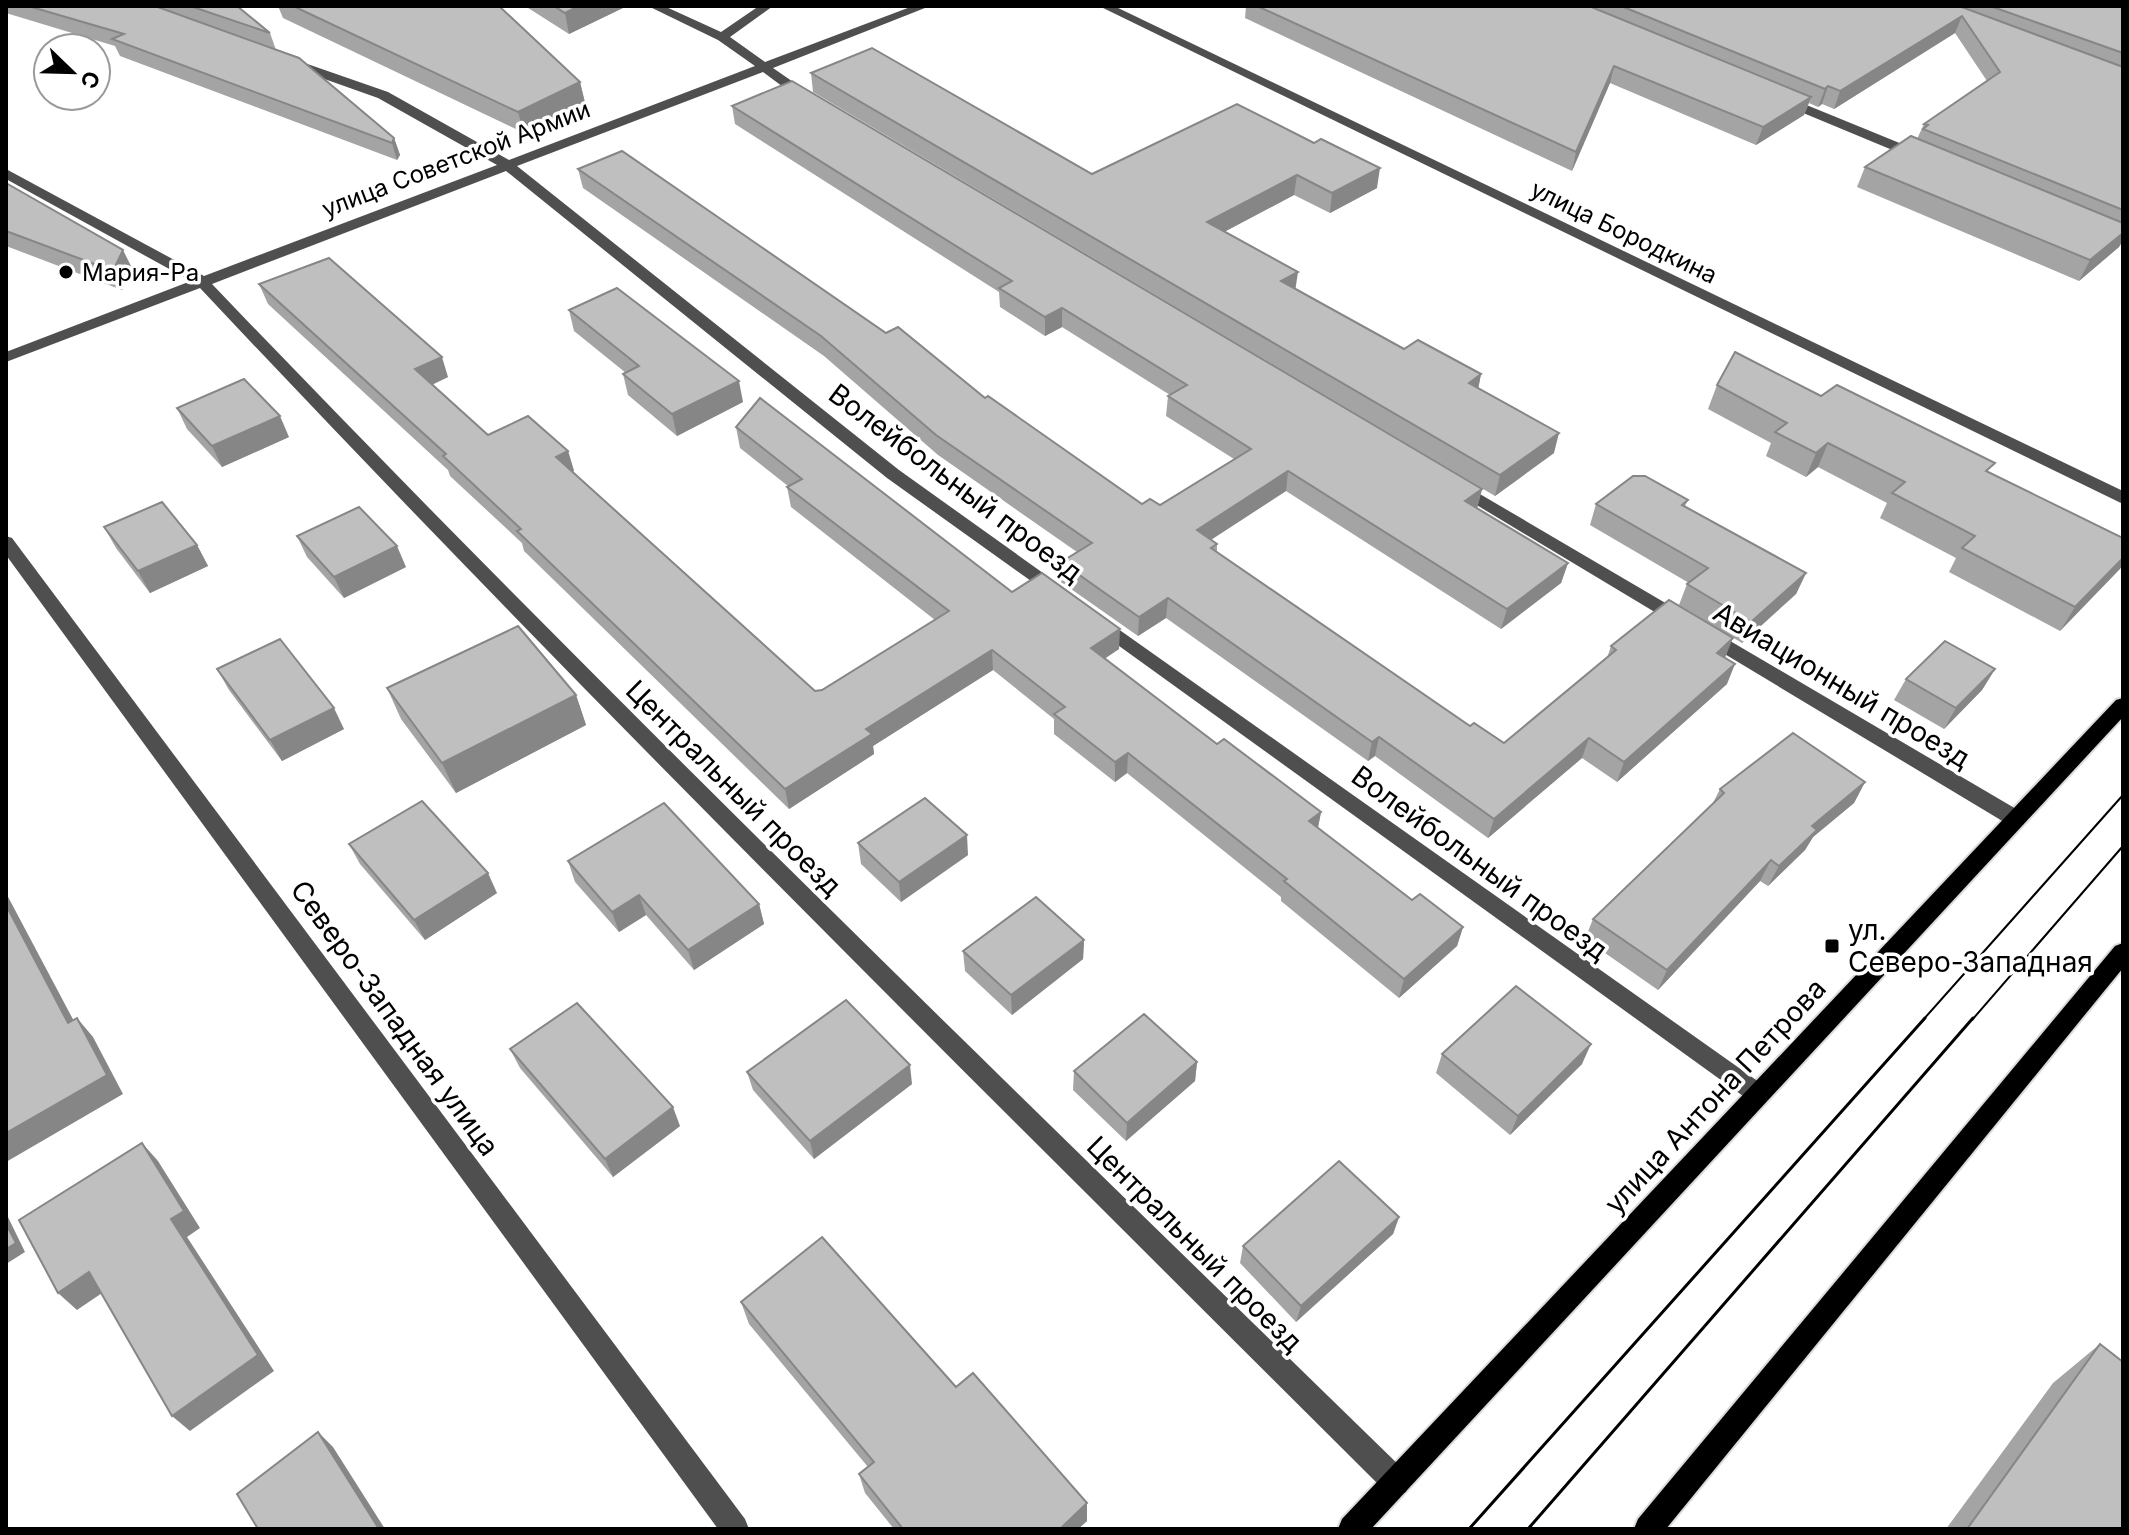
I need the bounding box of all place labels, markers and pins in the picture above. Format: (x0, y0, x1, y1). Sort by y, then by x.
place label: Мария-Ра (82, 258, 199, 287)
marker: Мария-Ра (57, 263, 75, 281)
place label: ул. Северо-Западная (1848, 913, 2093, 979)
marker: ул. Северо-Западная (1823, 937, 1841, 955)

